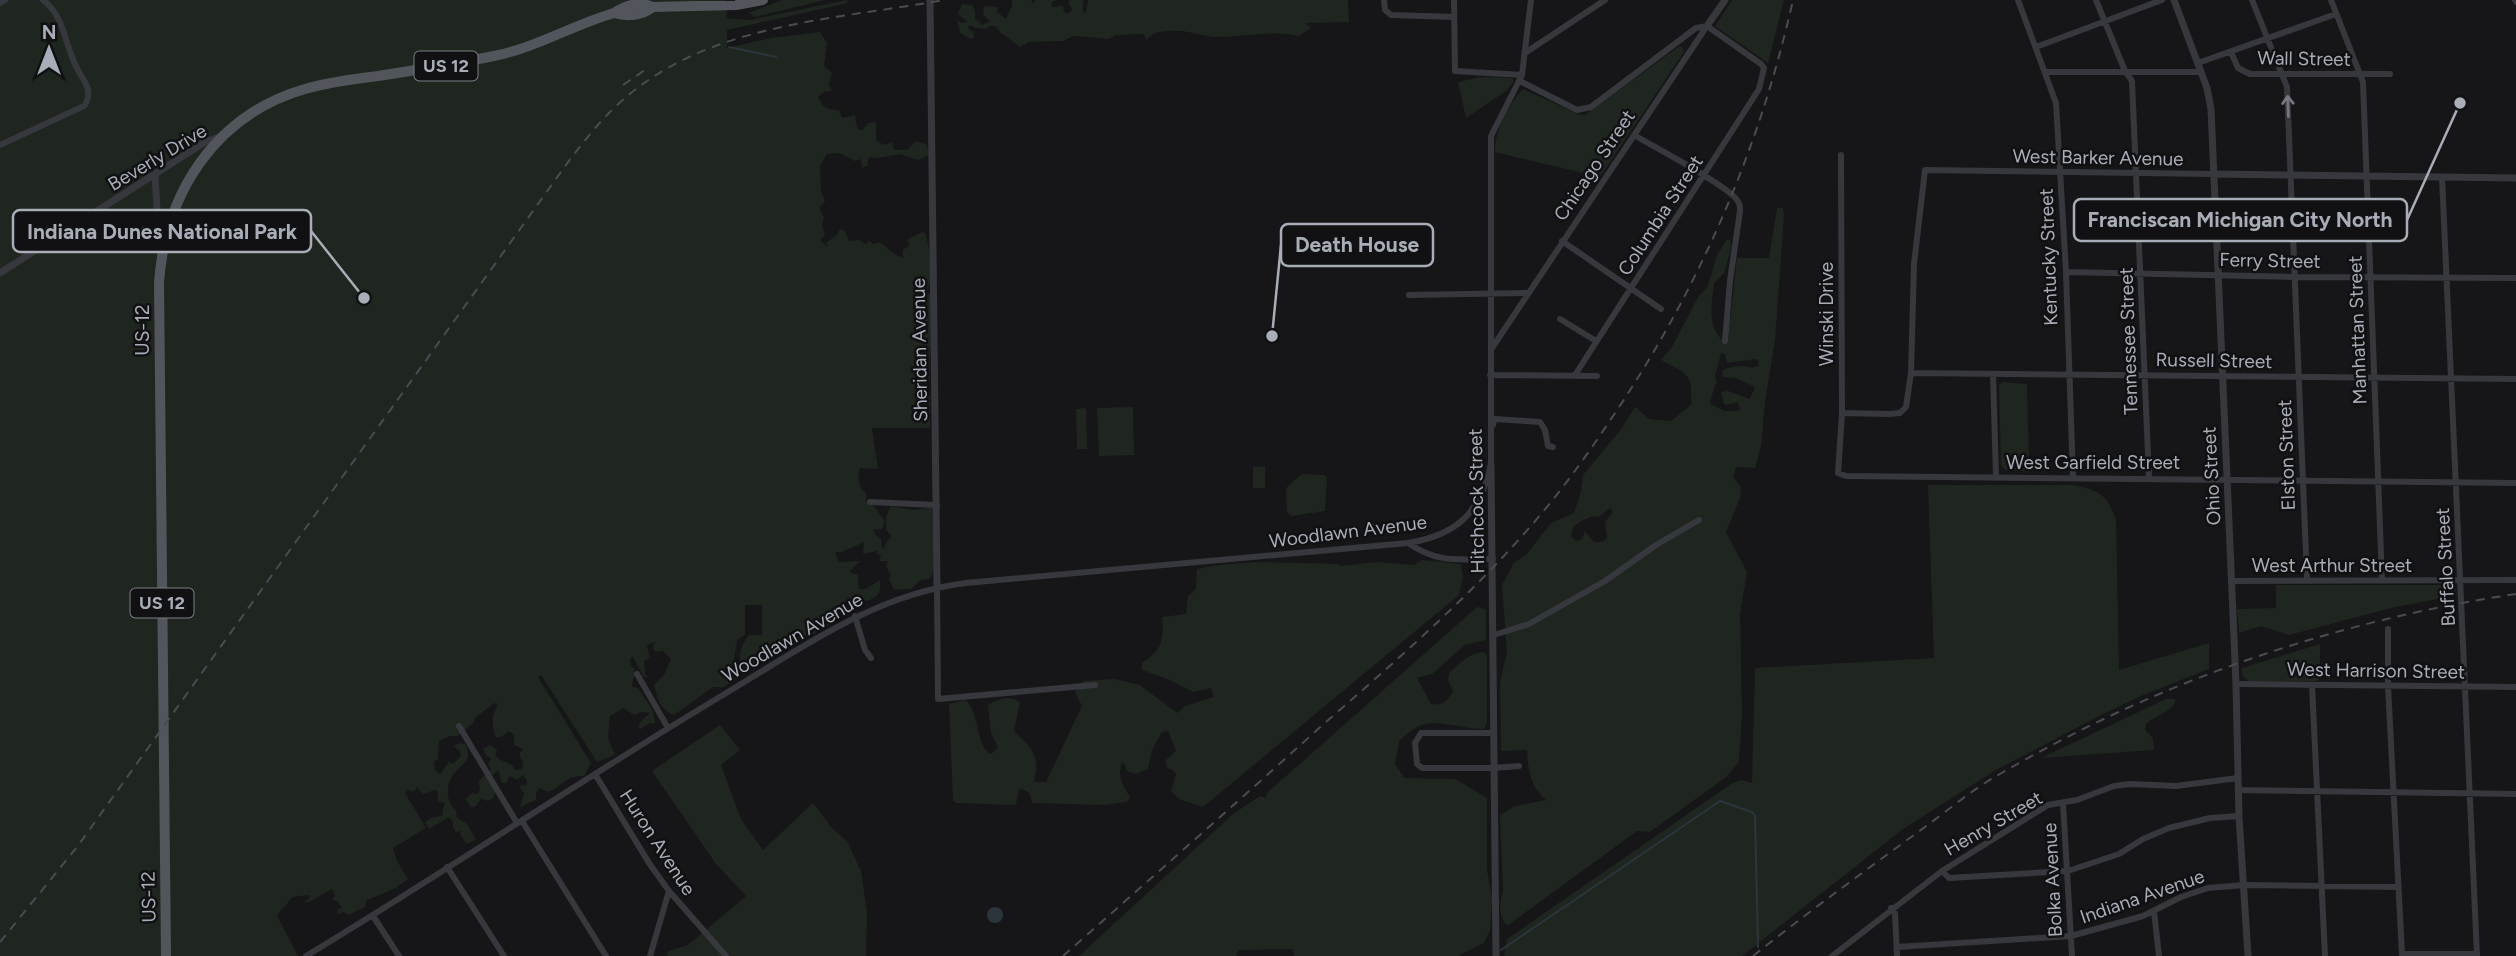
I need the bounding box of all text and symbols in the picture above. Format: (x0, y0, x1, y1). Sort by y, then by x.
north arrow (14, 14, 84, 84)
text: N (42, 21, 56, 44)
street label: Wall Street (2257, 46, 2351, 71)
road number: US 12 (414, 52, 478, 80)
one-way arrow (2281, 95, 2294, 118)
street label: Chicago Street (1549, 105, 1640, 225)
street label: Beverly Drive (104, 119, 211, 196)
street label: West Barker Avenue (2012, 145, 2184, 170)
street label: Columbia Street (1613, 151, 1708, 280)
street label: Kentucky Street (2035, 188, 2062, 326)
callout: Franciscan Michigan City North (2074, 199, 2407, 241)
text: Franciscan Michigan City North (2087, 207, 2393, 232)
callout: Indiana Dunes National Park (13, 210, 311, 252)
text: Indiana Dunes National Park (27, 219, 298, 244)
callout: Death House (1281, 224, 1433, 266)
text: Death House (1295, 232, 1419, 257)
street label: Ferry Street (2219, 248, 2321, 273)
street label: Manhattan Street (2343, 255, 2372, 405)
street label: Winski Drive (1815, 262, 1838, 366)
street label: Tennessee Street (2114, 267, 2143, 415)
street label: Sheridan Avenue (907, 278, 932, 422)
street label: US-12 (131, 304, 154, 356)
street label: Russell Street (2155, 348, 2273, 373)
street label: Elston Street (2273, 399, 2300, 511)
street label: Ohio Street (2197, 426, 2226, 526)
street label: Hitchcock Street (1464, 428, 1489, 574)
street label: West Garfield Street (2006, 451, 2180, 474)
street label: Buffalo Street (2431, 507, 2460, 627)
street label: Woodlawn Avenue (1268, 510, 1428, 553)
street label: West Arthur Street (2252, 554, 2412, 577)
road number: US 12 (130, 588, 194, 618)
street label: Woodlawn Avenue (718, 588, 867, 687)
street label: West Harrison Street (2287, 657, 2465, 684)
street label: Huron Avenue (615, 785, 700, 900)
street label: Henry Street (1940, 786, 2046, 861)
street label: Bolka Avenue (2038, 822, 2067, 938)
street label: Indiana Avenue (2077, 864, 2207, 929)
street label: US-12 (137, 871, 160, 923)

